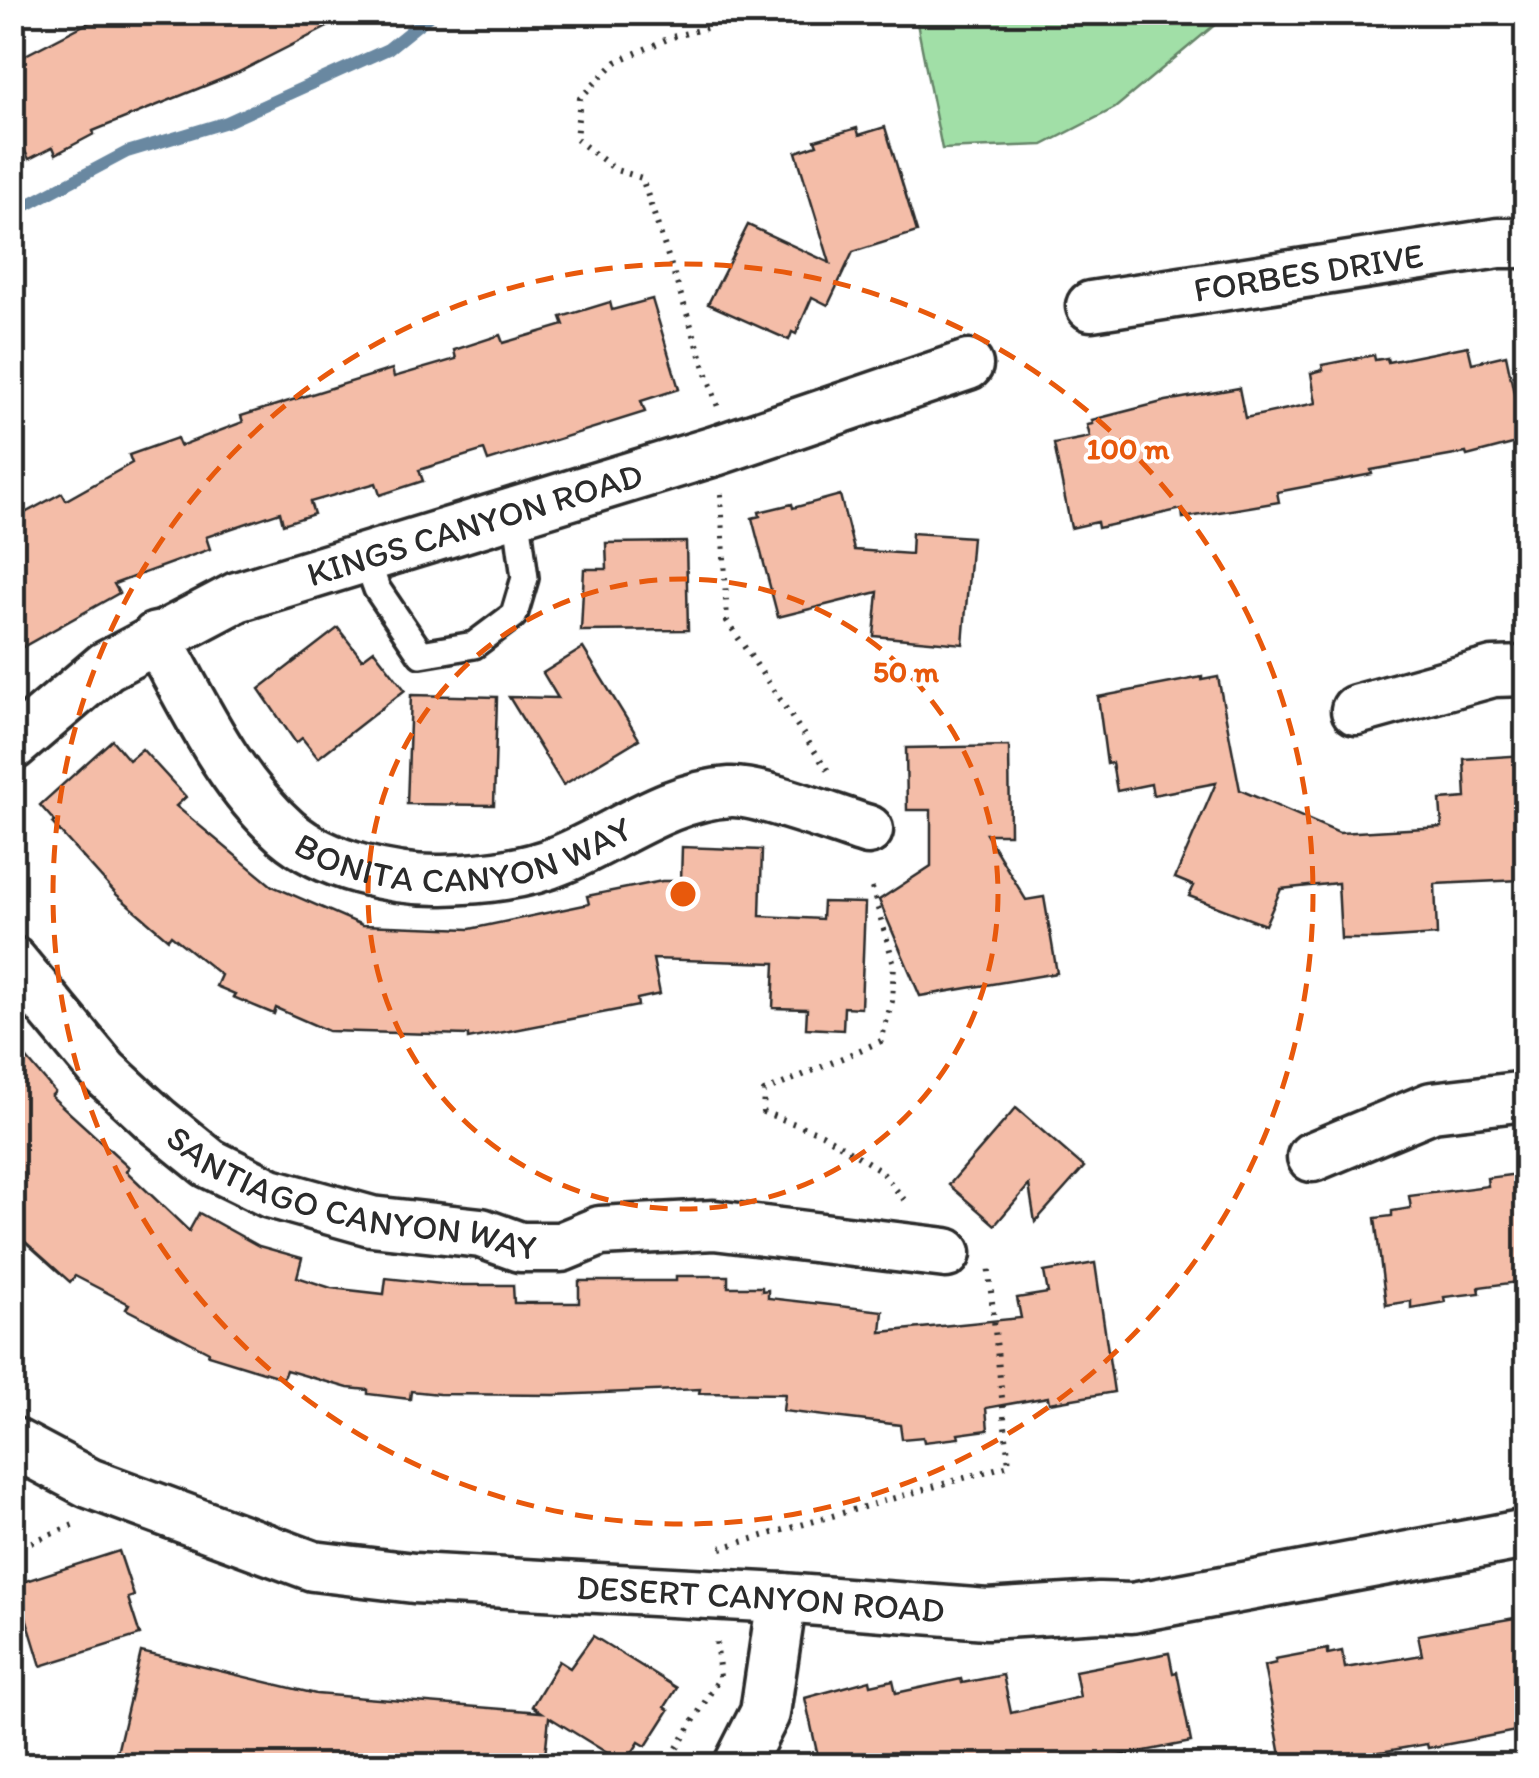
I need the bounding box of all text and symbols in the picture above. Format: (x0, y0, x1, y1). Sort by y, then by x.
street label: FORBES DRIVE (1191, 234, 1426, 311)
text: 100 m (1087, 430, 1170, 467)
street label: KINGS CANYON ROAD (302, 453, 648, 595)
text: 50 m (873, 653, 940, 690)
street label: BONITA CANYON WAY (291, 797, 639, 851)
text: BONITA CANYON WAY (287, 807, 639, 901)
centre of rings (665, 876, 701, 912)
street label: SANTIAGO CANYON WAY (158, 1116, 537, 1268)
street label: DESERT CANYON ROAD (575, 1566, 946, 1632)

